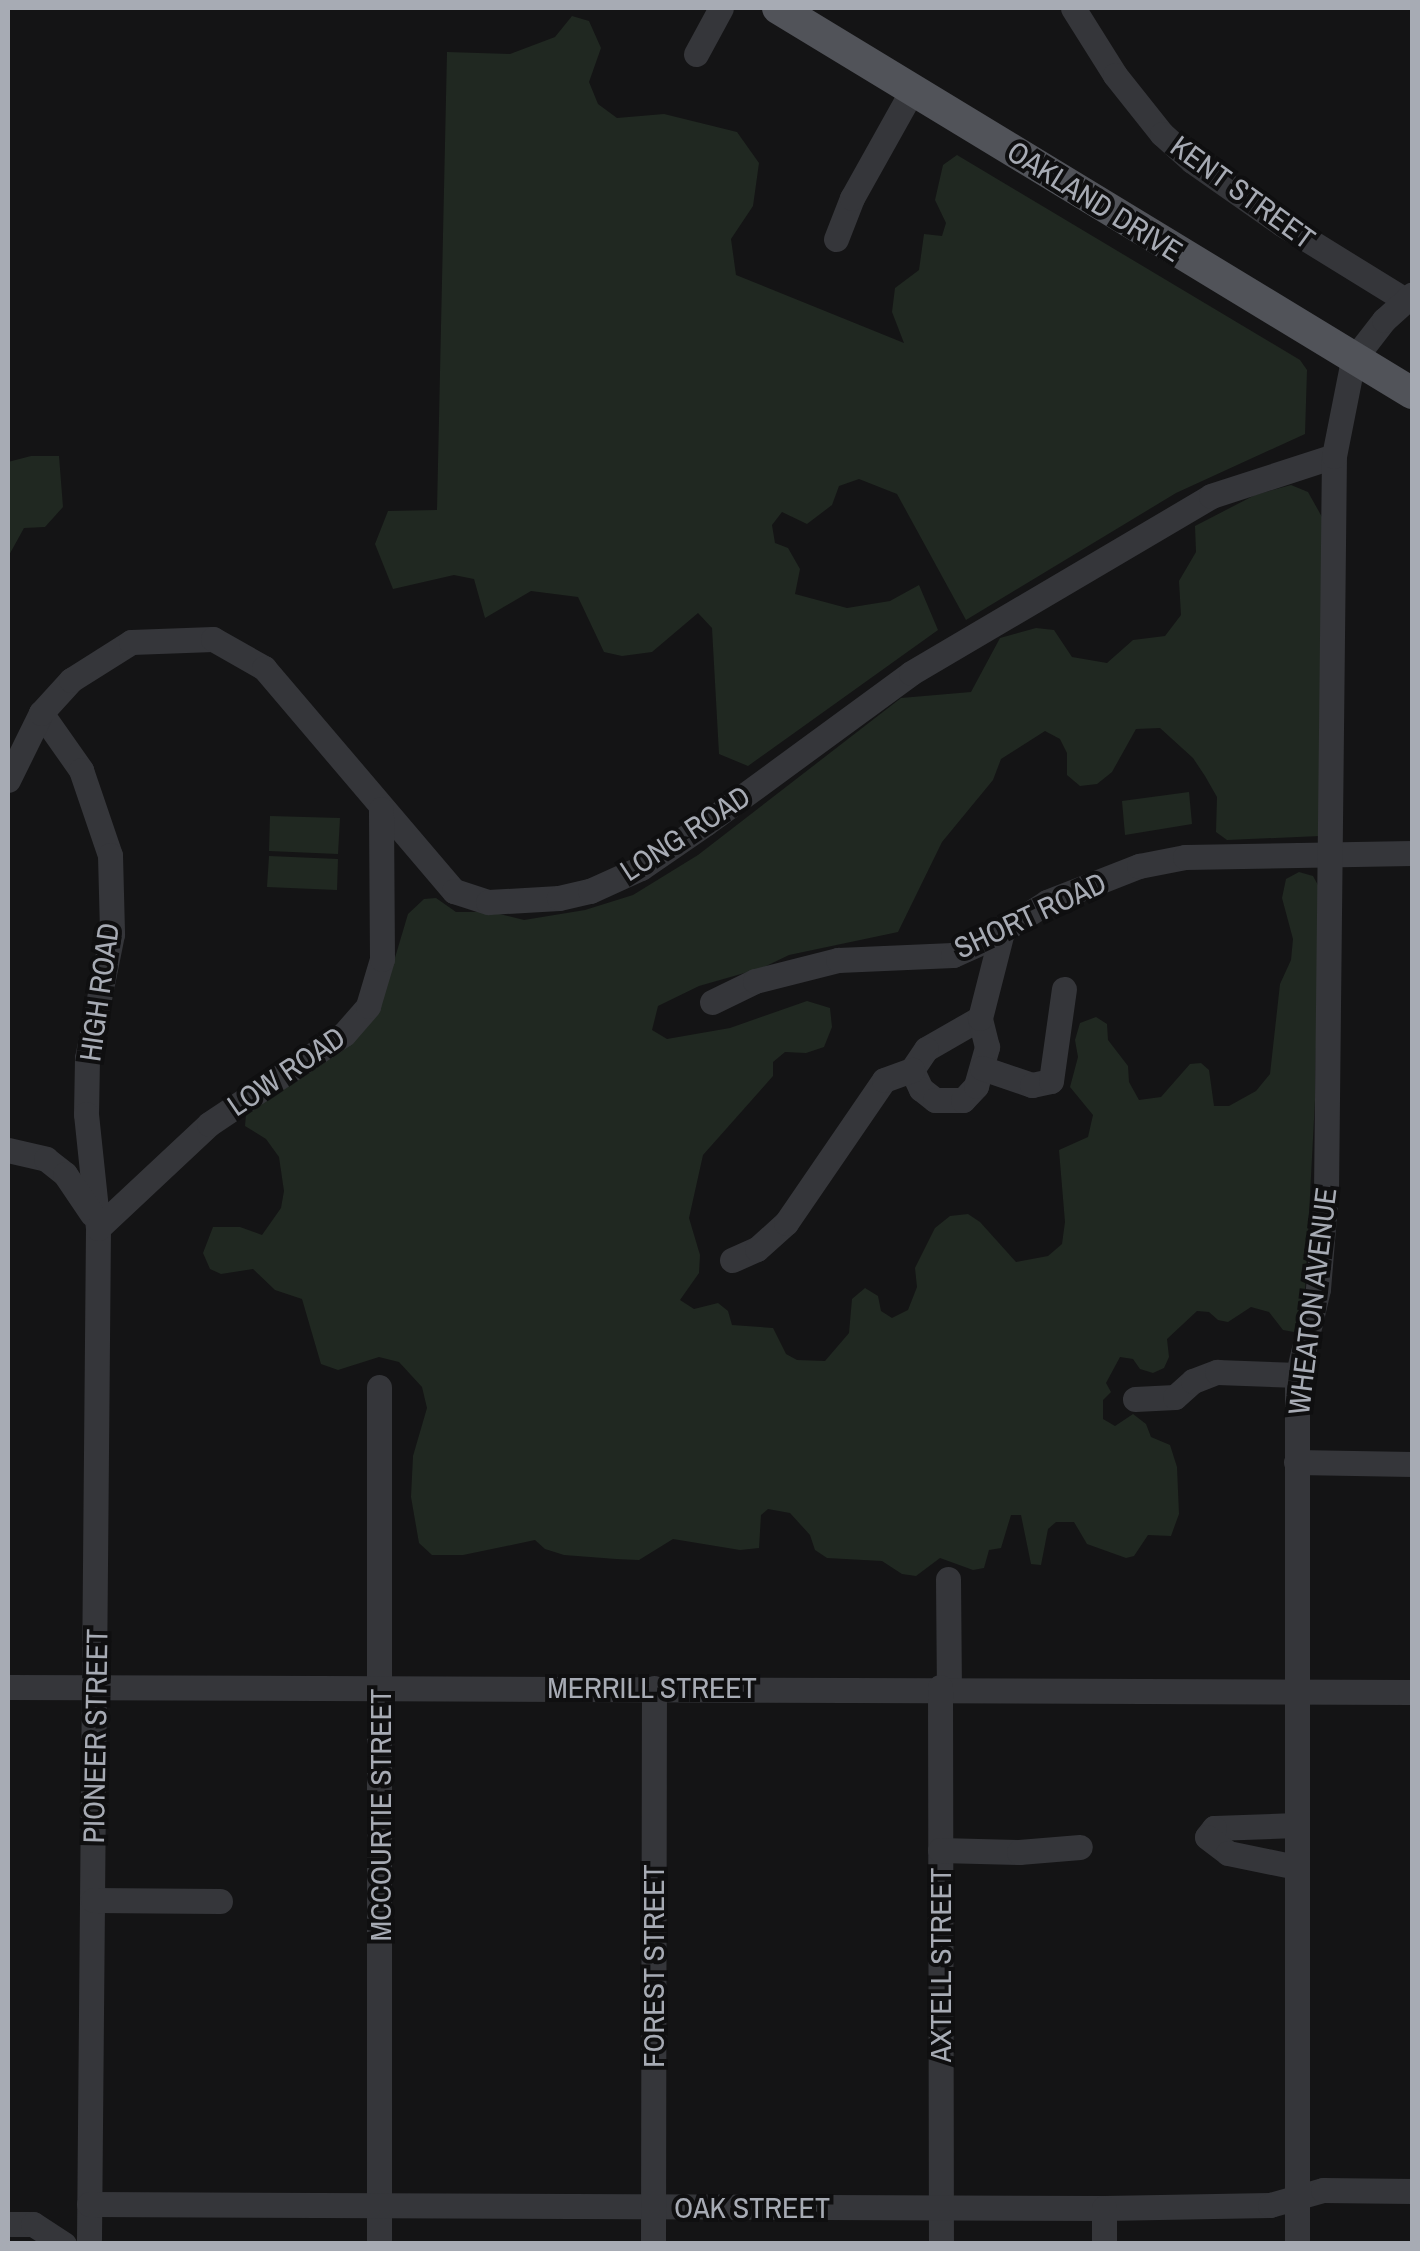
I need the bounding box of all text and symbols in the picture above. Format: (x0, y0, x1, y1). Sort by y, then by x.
street label: KENT STREET (1164, 128, 1322, 256)
street label: OAKLAND DRIVE (1001, 133, 1189, 269)
street label: LONG ROAD (613, 778, 757, 888)
street label: SHORT ROAD (948, 864, 1112, 966)
street label: HIGH ROAD (71, 920, 127, 1064)
street label: LOW ROAD (220, 1019, 352, 1123)
street label: WHEATON AVENUE (1280, 1185, 1344, 1417)
street label: PIONEER STREET (75, 1628, 115, 1844)
street label: MERRILL STREET (547, 1669, 757, 1705)
street label: MCCOURTIE STREET (362, 1689, 398, 1941)
street label: FOREST STREET (635, 1864, 671, 2068)
street label: AXTELL STREET (922, 1867, 958, 2063)
street label: OAK STREET (674, 2189, 830, 2225)

